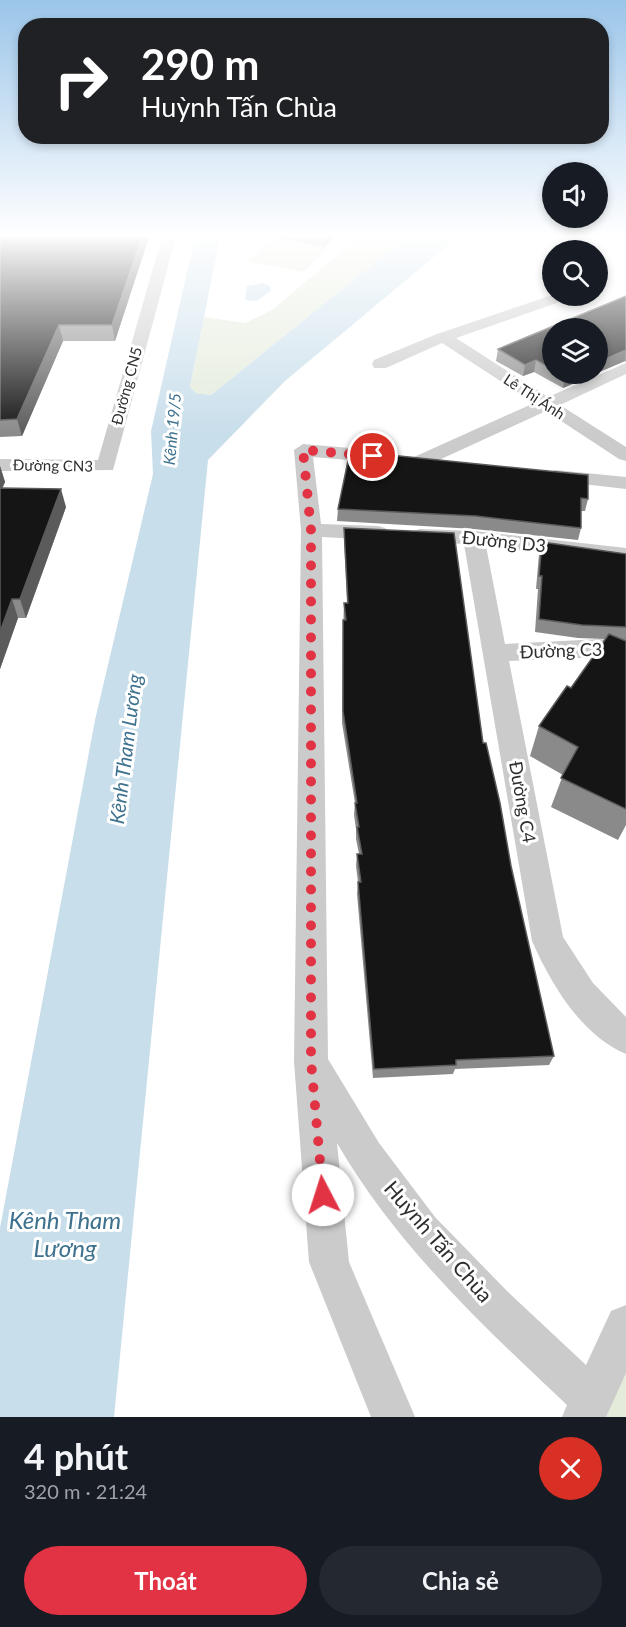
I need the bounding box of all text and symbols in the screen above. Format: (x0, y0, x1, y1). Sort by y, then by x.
text: 290 m (141, 39, 259, 89)
icon: right (42, 42, 120, 120)
text: Huỳnh Tấn Chùa (141, 90, 337, 123)
map controls (542, 162, 608, 384)
button: sound (542, 162, 608, 228)
button: search (542, 240, 608, 306)
button: layers (542, 318, 608, 384)
street label: Đường CN5 (107, 345, 145, 427)
street label: Lê Thị Ánh (501, 370, 569, 423)
water label: Kênh 19/5 (159, 392, 184, 466)
pin (347, 430, 398, 481)
icon: arrive (356, 439, 389, 472)
street label: Đường CN3 (13, 455, 93, 475)
street label: Đường D3 (461, 526, 547, 556)
street label: Đường C3 (519, 638, 603, 662)
water label: Kênh Tham Lương (104, 672, 146, 825)
street label: Đường C4 (505, 759, 541, 844)
position arrow (291, 1163, 355, 1227)
street label: Huỳnh Tấn Chùa (380, 1175, 499, 1307)
water label: Kênh Tham Lương (9, 1205, 121, 1262)
text: 4 phút (24, 1434, 128, 1478)
button: close (539, 1437, 602, 1500)
text: 320 m · 21:24 (24, 1479, 147, 1503)
button: Thoát (24, 1546, 307, 1615)
button: Chia sẻ (319, 1546, 602, 1615)

